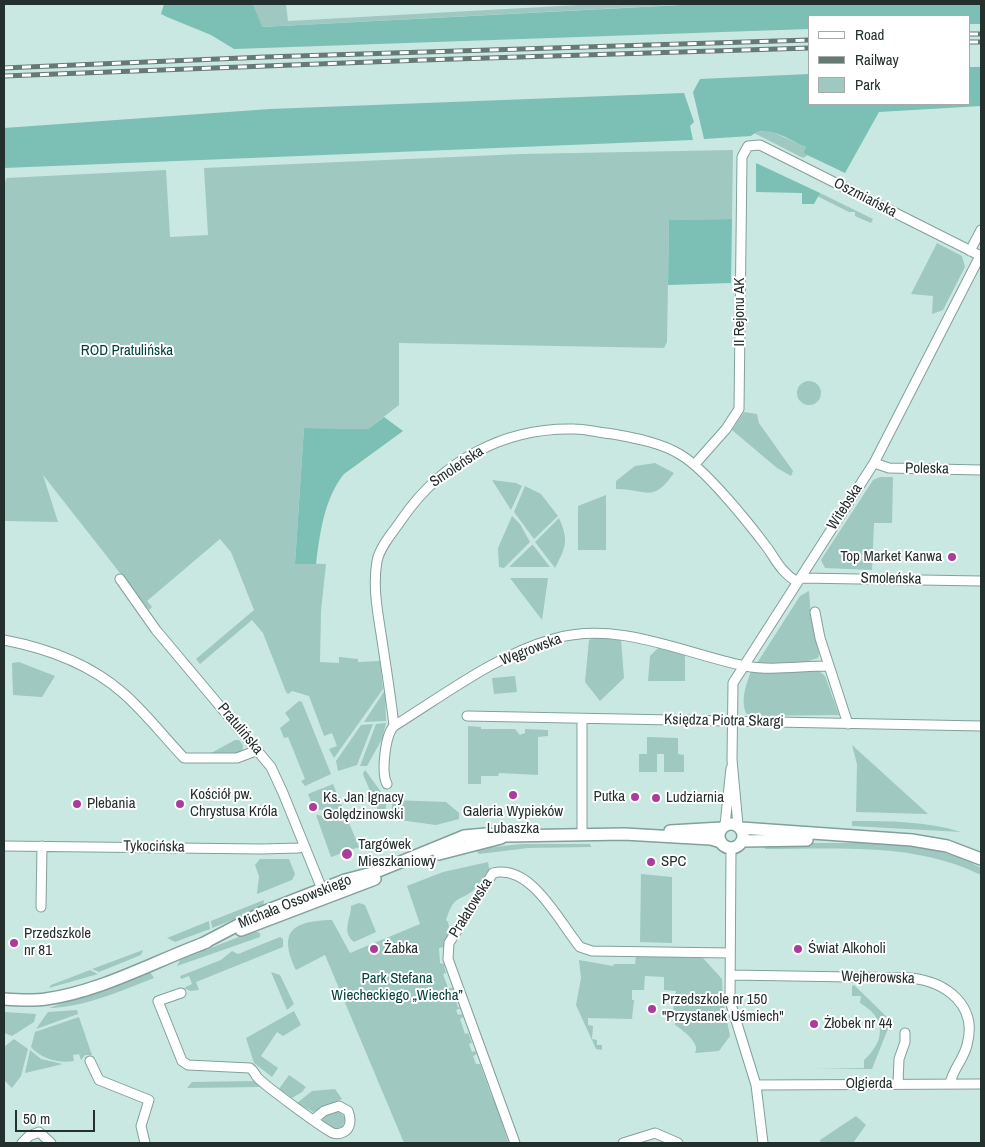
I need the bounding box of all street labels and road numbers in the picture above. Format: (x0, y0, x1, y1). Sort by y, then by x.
street label: Oszmiańska (830, 174, 900, 222)
street label: II Rejonu AK (731, 277, 749, 347)
street label: Smoleńska (427, 443, 487, 491)
street label: Poleska (905, 460, 949, 478)
street label: Witebska (823, 481, 867, 533)
street label: Smoleńska (860, 569, 922, 589)
street label: Węgrowska (498, 630, 564, 670)
street label: Pratulińska (213, 700, 267, 758)
street label: Księdza Piotra Skargi (664, 711, 784, 731)
street label: Tykocińska (123, 837, 185, 857)
street label: Michała Ossowskiego (236, 871, 354, 933)
street label: Prałatowska (446, 875, 496, 941)
street label: Wejherowska (841, 968, 915, 988)
street label: Olgierda (845, 1075, 893, 1093)

